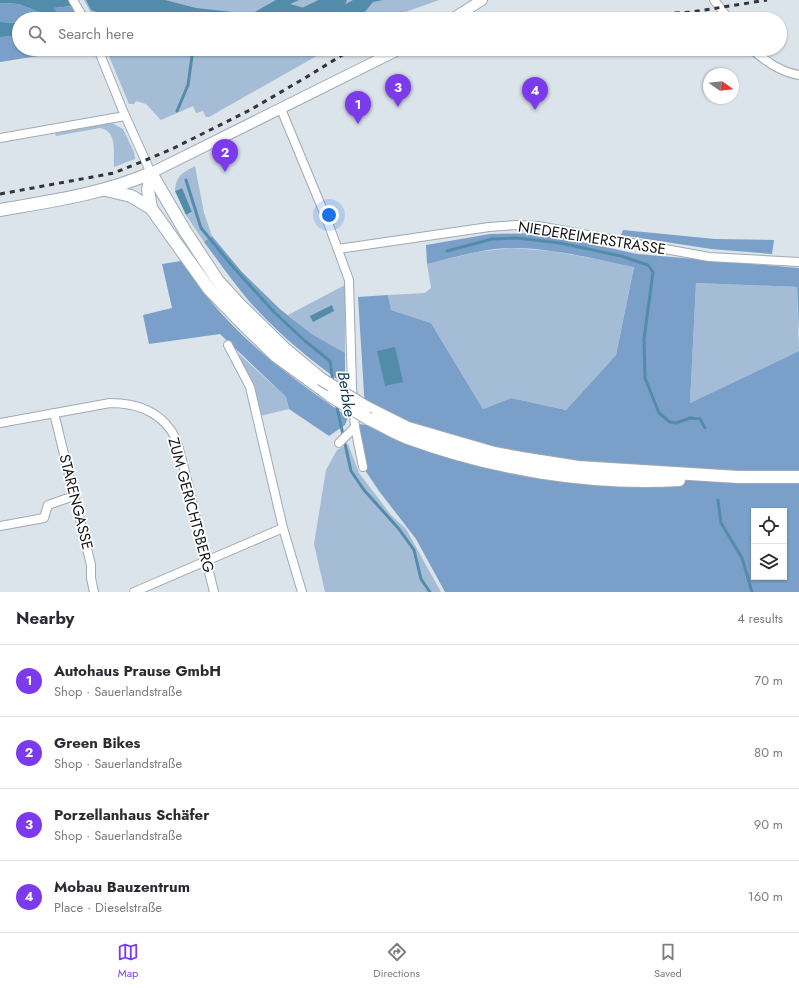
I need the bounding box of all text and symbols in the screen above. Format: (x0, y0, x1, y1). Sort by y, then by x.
search box (12, 12, 787, 56)
icon: search (26, 23, 48, 45)
text: Search here (58, 23, 134, 45)
north arrow (703, 68, 739, 104)
pin: 3 (385, 74, 411, 107)
pin: 4 (522, 77, 548, 110)
pin: 1 (345, 91, 371, 124)
pin: 2 (212, 139, 238, 172)
your location (319, 205, 339, 225)
street label: NIEDEREIMERSTRASSE (517, 215, 667, 261)
water label: Berbke (332, 370, 361, 418)
street label: ZUM GERICHTSBERG (162, 435, 220, 575)
street label: STARENGASSE (54, 452, 98, 552)
map controls (751, 508, 787, 580)
button: locate (751, 508, 787, 544)
button: layers (751, 544, 787, 580)
text: Nearby (16, 606, 74, 630)
text: 4 results (737, 609, 783, 628)
text: Autohaus Prause GmbH (54, 660, 221, 682)
text: 1 (26, 671, 32, 690)
text: 70 m (754, 671, 783, 690)
text: Shop · Sauerlandstraße (54, 682, 182, 701)
text: Green Bikes (54, 732, 140, 754)
text: 2 (25, 743, 33, 762)
text: 80 m (754, 743, 783, 762)
text: Shop · Sauerlandstraße (54, 754, 182, 773)
text: Porzellanhaus Schäfer (54, 804, 209, 826)
text: 3 (25, 815, 33, 834)
text: 90 m (754, 815, 783, 834)
text: Shop · Sauerlandstraße (54, 826, 182, 845)
text: Mobau Bauzentrum (54, 876, 190, 898)
text: 4 (24, 887, 34, 906)
text: 160 m (748, 887, 783, 906)
text: Place · Dieselstraße (54, 898, 162, 917)
tab: Map (117, 941, 139, 981)
tab: Directions (373, 941, 420, 981)
tab: Saved (654, 941, 682, 981)

